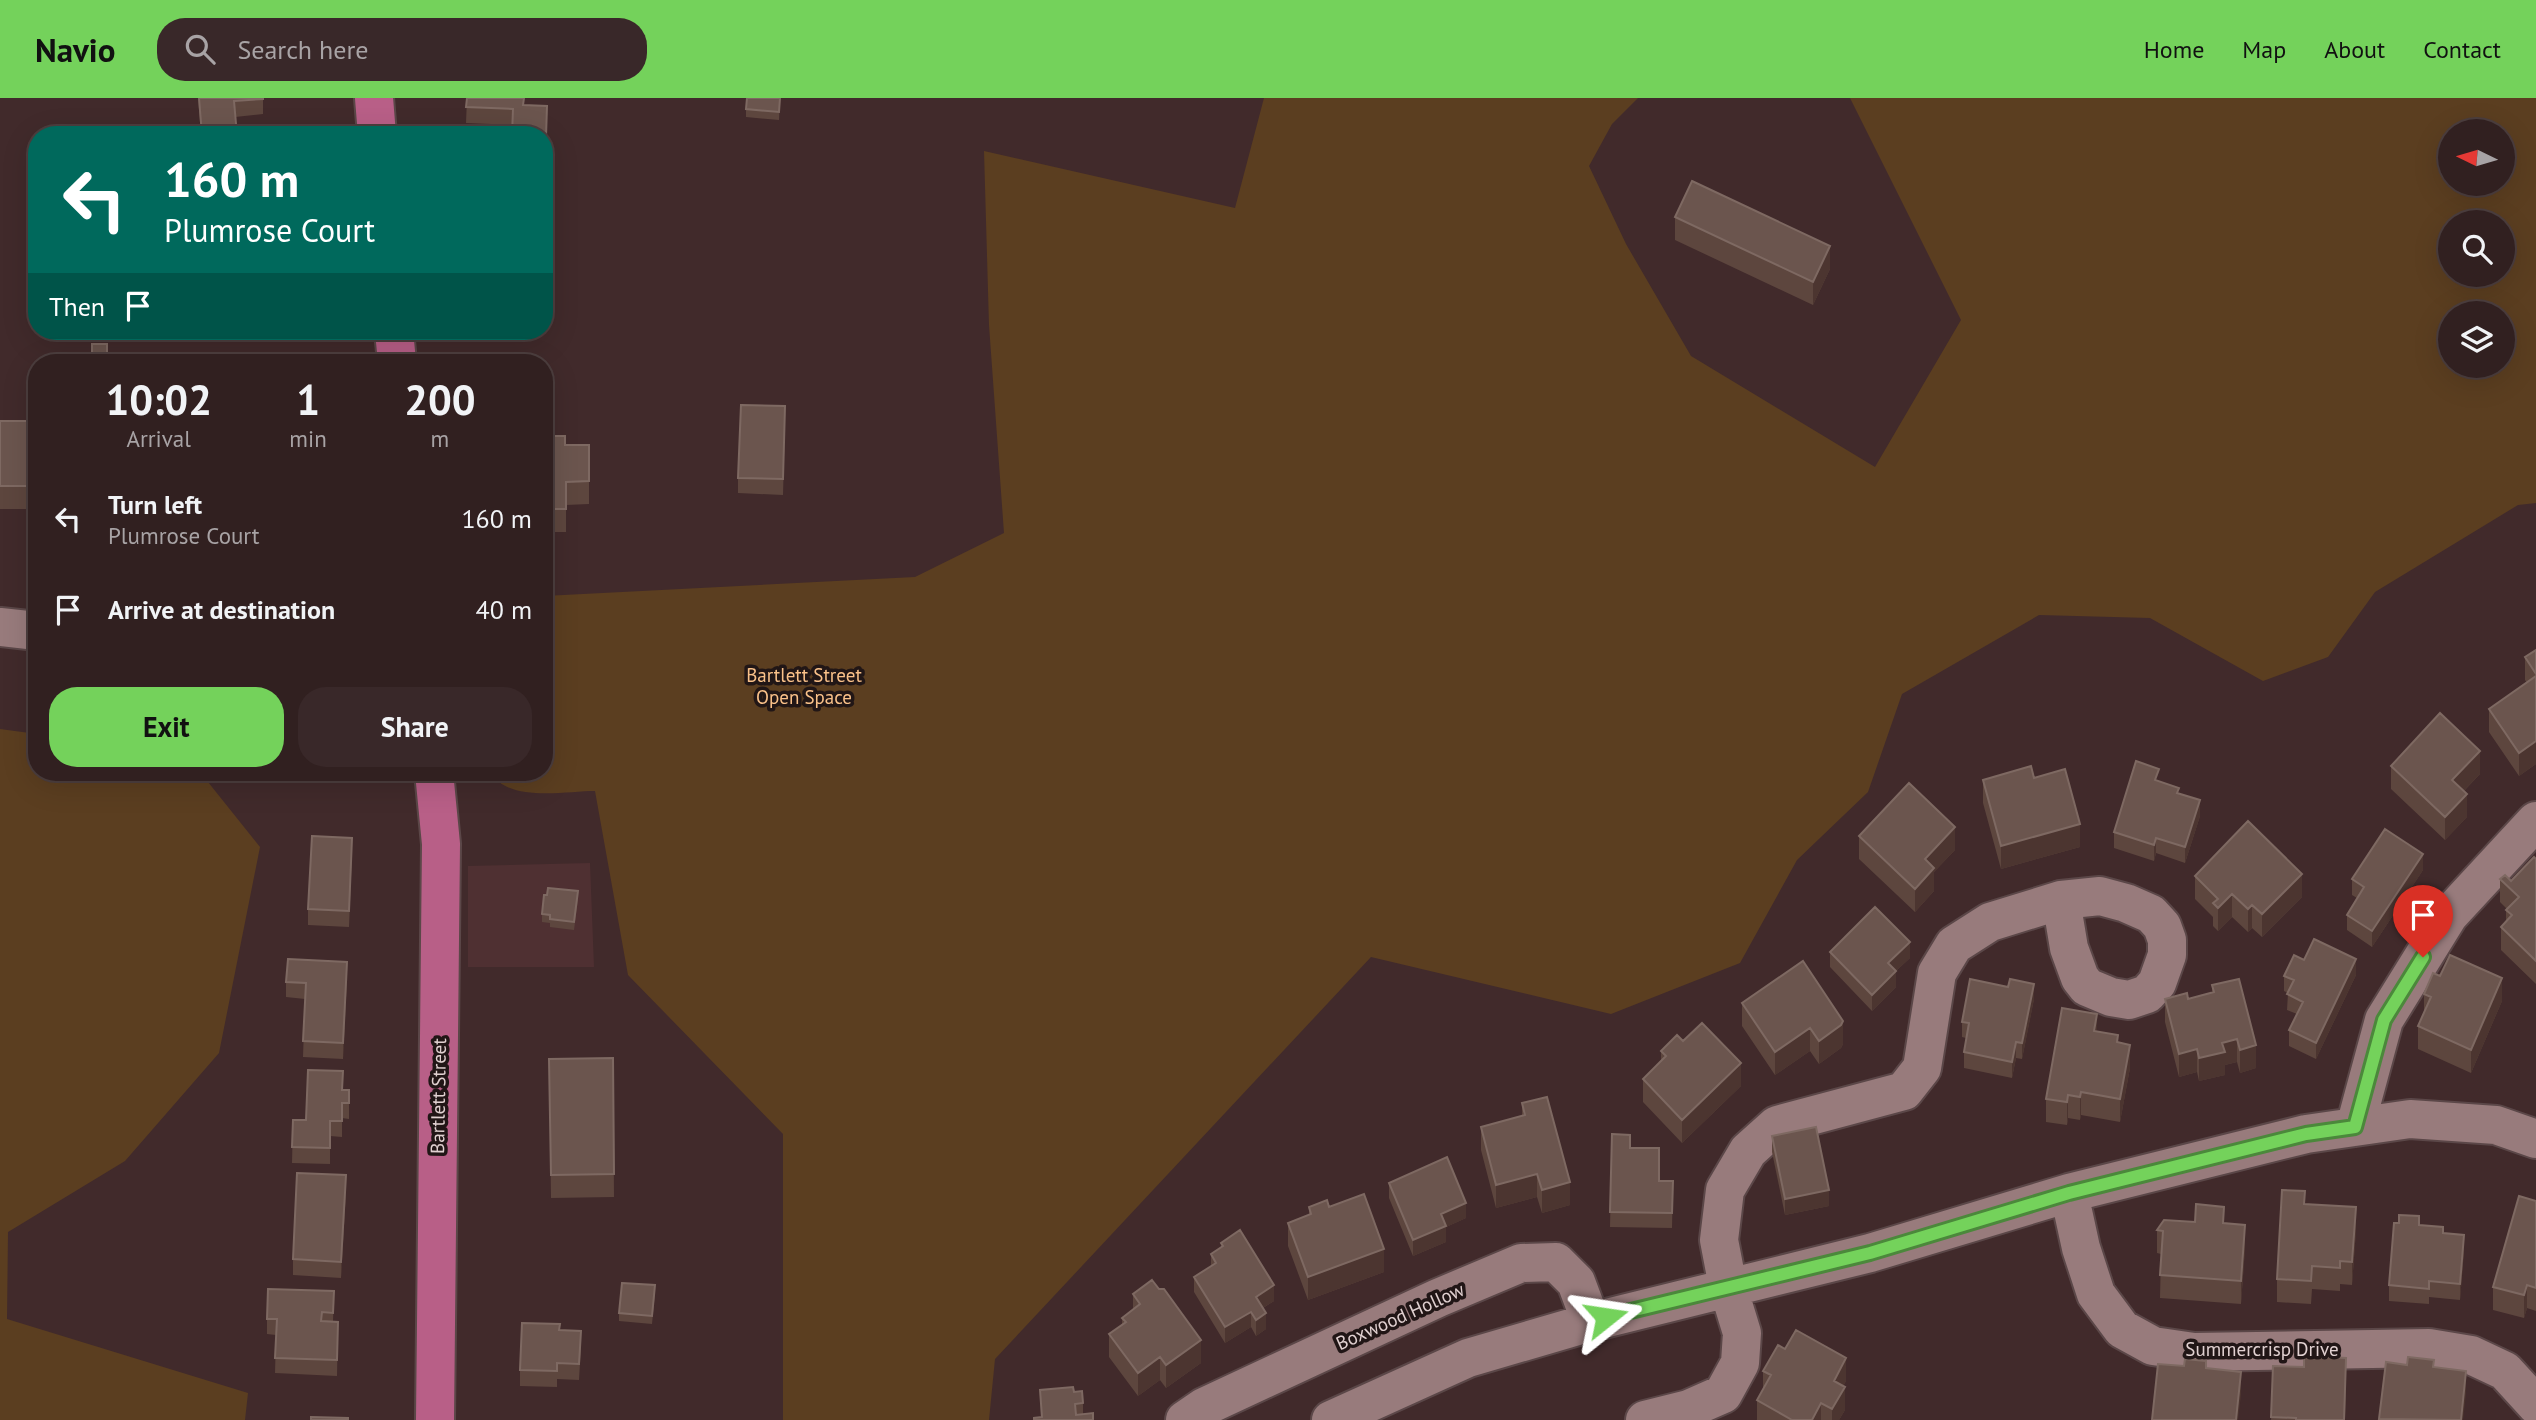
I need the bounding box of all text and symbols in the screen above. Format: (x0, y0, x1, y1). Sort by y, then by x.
search box (157, 18, 647, 81)
text: Navio (35, 28, 115, 71)
icon: search (181, 30, 219, 68)
text: Search here (237, 33, 369, 66)
text: Home (2144, 34, 2204, 65)
text: Map (2242, 34, 2286, 65)
text: About (2324, 34, 2385, 65)
text: Contact (2423, 34, 2501, 65)
north arrow (2438, 119, 2515, 196)
map controls (2438, 119, 2515, 378)
text: 160 m (164, 147, 299, 211)
icon: left (49, 154, 140, 245)
text: Plumrose Court (164, 209, 375, 251)
button: search (2438, 210, 2515, 287)
icon: arrive (119, 287, 157, 325)
text: Then (49, 290, 105, 323)
button: layers (2438, 301, 2515, 378)
text: 10:02 (105, 372, 212, 427)
text: 1 (296, 372, 320, 427)
text: 200 (404, 372, 476, 427)
text: Arrival (126, 424, 191, 453)
text: min (289, 424, 327, 453)
text: m (431, 424, 449, 453)
text: Turn left (108, 488, 202, 521)
icon: left (49, 500, 87, 538)
text: 160 m (461, 502, 532, 535)
text: Plumrose Court (108, 521, 260, 550)
icon: arrive (49, 591, 87, 629)
text: Arrive at destination (108, 593, 335, 626)
text: 40 m (476, 593, 532, 626)
park label: Bartlett Street Open Space (746, 663, 862, 709)
button: Exit (49, 687, 284, 767)
button: Share (298, 687, 532, 767)
pin (2393, 885, 2453, 957)
icon: arrive (2404, 896, 2442, 934)
street label: Bartlett Street (425, 1037, 451, 1154)
street label: Boxwood Hollow (1332, 1277, 1468, 1355)
position arrow (1569, 1280, 1643, 1354)
street label: Summercrisp Drive (2185, 1337, 2339, 1361)

